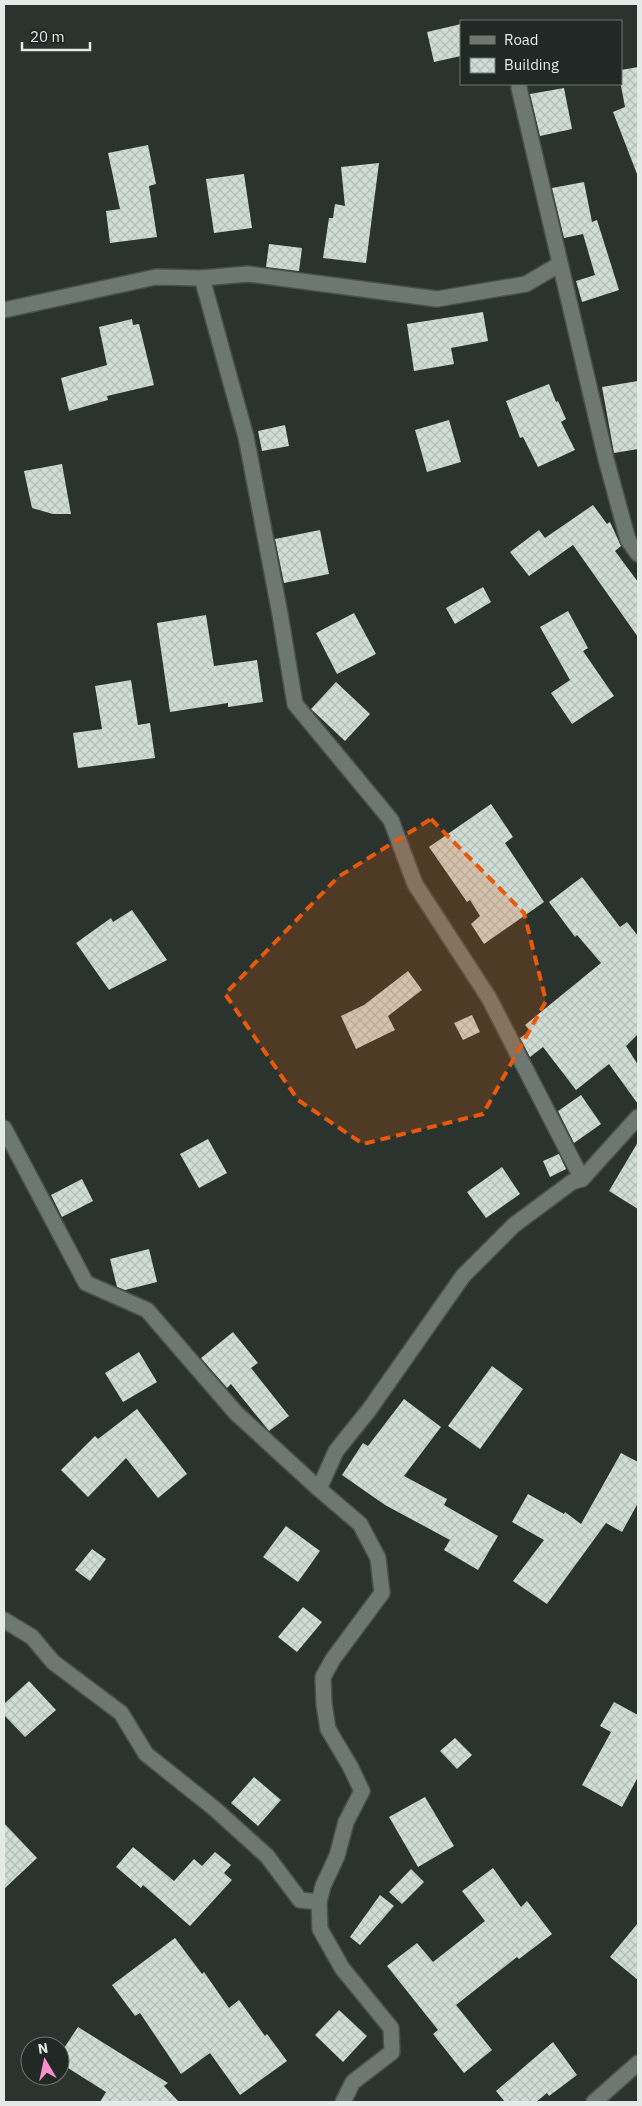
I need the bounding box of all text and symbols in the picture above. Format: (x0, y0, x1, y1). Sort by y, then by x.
scale bar (22, 20, 90, 52)
legend (460, 20, 622, 85)
text: 20 m (30, 27, 65, 46)
text: Road (504, 30, 539, 49)
text: Building (504, 55, 559, 74)
north arrow (20, 2036, 70, 2086)
text: N (37, 2038, 49, 2058)

